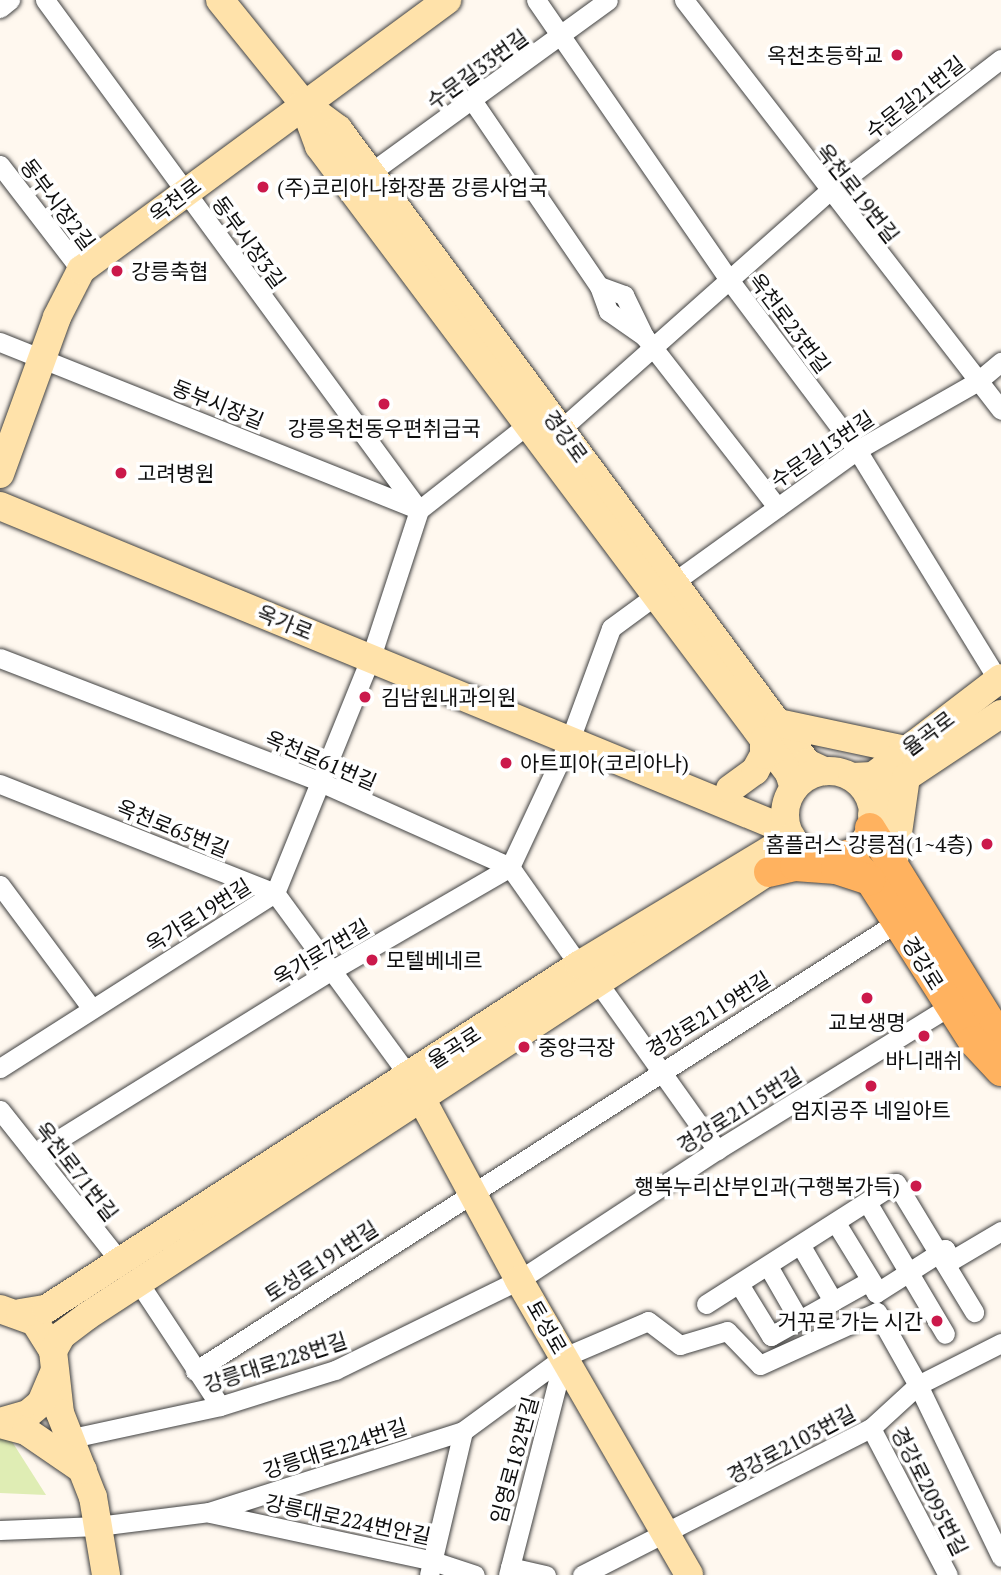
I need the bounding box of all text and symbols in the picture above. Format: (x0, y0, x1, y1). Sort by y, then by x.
street label: 수문길33번길 (421, 24, 533, 114)
place label: 옥천초등학교 (767, 42, 883, 68)
marker: 옥천초등학교 (889, 47, 905, 63)
street label: 수문길21번길 (860, 50, 970, 144)
street label: 옥천로19번길 (811, 138, 905, 248)
street label: 동부시장2길 (16, 153, 100, 255)
street label: 옥천로 (144, 172, 206, 228)
place label: (주)코리아나화장품 강릉사업국 (277, 174, 548, 200)
marker: (주)코리아나화장품 강릉사업국 (255, 179, 271, 195)
street label: 동부시장3길 (207, 191, 291, 293)
place label: 강릉축협 (131, 258, 208, 284)
marker: 강릉축협 (109, 263, 125, 279)
street label: 옥천로23번길 (744, 268, 836, 378)
street label: 동부시장길 (168, 374, 268, 434)
marker: 강릉옥천동우편취급국 (376, 396, 392, 412)
street label: 경강로 (539, 405, 593, 467)
street label: 수문길13번길 (766, 405, 878, 493)
place label: 강릉옥천동우편취급국 (287, 415, 481, 441)
place label: 고려병원 (137, 460, 214, 486)
marker: 고려병원 (111, 463, 131, 483)
street label: 옥가로 (253, 599, 317, 645)
place label: 김남원내과의원 (381, 684, 516, 710)
marker: 김남원내과의원 (355, 687, 375, 707)
street label: 율곡로 (897, 705, 959, 761)
street label: 옥천로61번길 (261, 725, 381, 795)
place label: 아트피아(코리아나) (520, 750, 689, 776)
marker: 아트피아(코리아나) (498, 755, 514, 771)
street label: 옥천로65번길 (113, 794, 233, 862)
place label: 홈플러스 강릉점(1~4층) (765, 831, 973, 857)
marker: 홈플러스 강릉점(1~4층) (979, 836, 995, 852)
street label: 옥가로19번길 (141, 873, 255, 957)
street label: 옥가로7번길 (268, 913, 374, 991)
street label: 경강로 (897, 932, 949, 994)
place label: 모텔베네르 (386, 947, 483, 973)
marker: 모텔베네르 (364, 952, 380, 968)
street label: 경강로2119번길 (641, 966, 775, 1062)
marker: 교보생명 (859, 990, 875, 1006)
place label: 교보생명 (828, 1009, 906, 1035)
street label: 율곡로 (423, 1021, 485, 1073)
marker: 바니래쉬 (916, 1028, 932, 1044)
place label: 중앙극장 (538, 1034, 615, 1060)
marker: 중앙극장 (516, 1039, 532, 1055)
place label: 바니래쉬 (885, 1047, 963, 1073)
street label: 경강로2115번길 (672, 1062, 806, 1158)
marker: 엄지공주 네일아트 (863, 1078, 879, 1094)
place label: 엄지공주 네일아트 (791, 1097, 951, 1123)
street label: 옥천로71번길 (30, 1116, 124, 1226)
place label: 행복누리산부인과(구행복가득) (634, 1173, 900, 1199)
marker: 행복누리산부인과(구행복가득) (906, 1176, 926, 1196)
street label: 토성로191번길 (260, 1215, 382, 1307)
street label: 토성로 (522, 1296, 572, 1358)
place label: 거꾸로 가는 시간 (778, 1308, 923, 1334)
marker: 거꾸로 가는 시간 (929, 1313, 945, 1329)
street label: 강릉대로228번길 (200, 1327, 350, 1397)
street label: 임영로182번길 (485, 1394, 543, 1526)
street label: 경강로2103번길 (723, 1400, 859, 1488)
street label: 강릉대로224번길 (260, 1413, 410, 1483)
street label: 경강로2095번길 (887, 1422, 973, 1560)
street label: 강릉대로224번안길 (263, 1489, 433, 1549)

